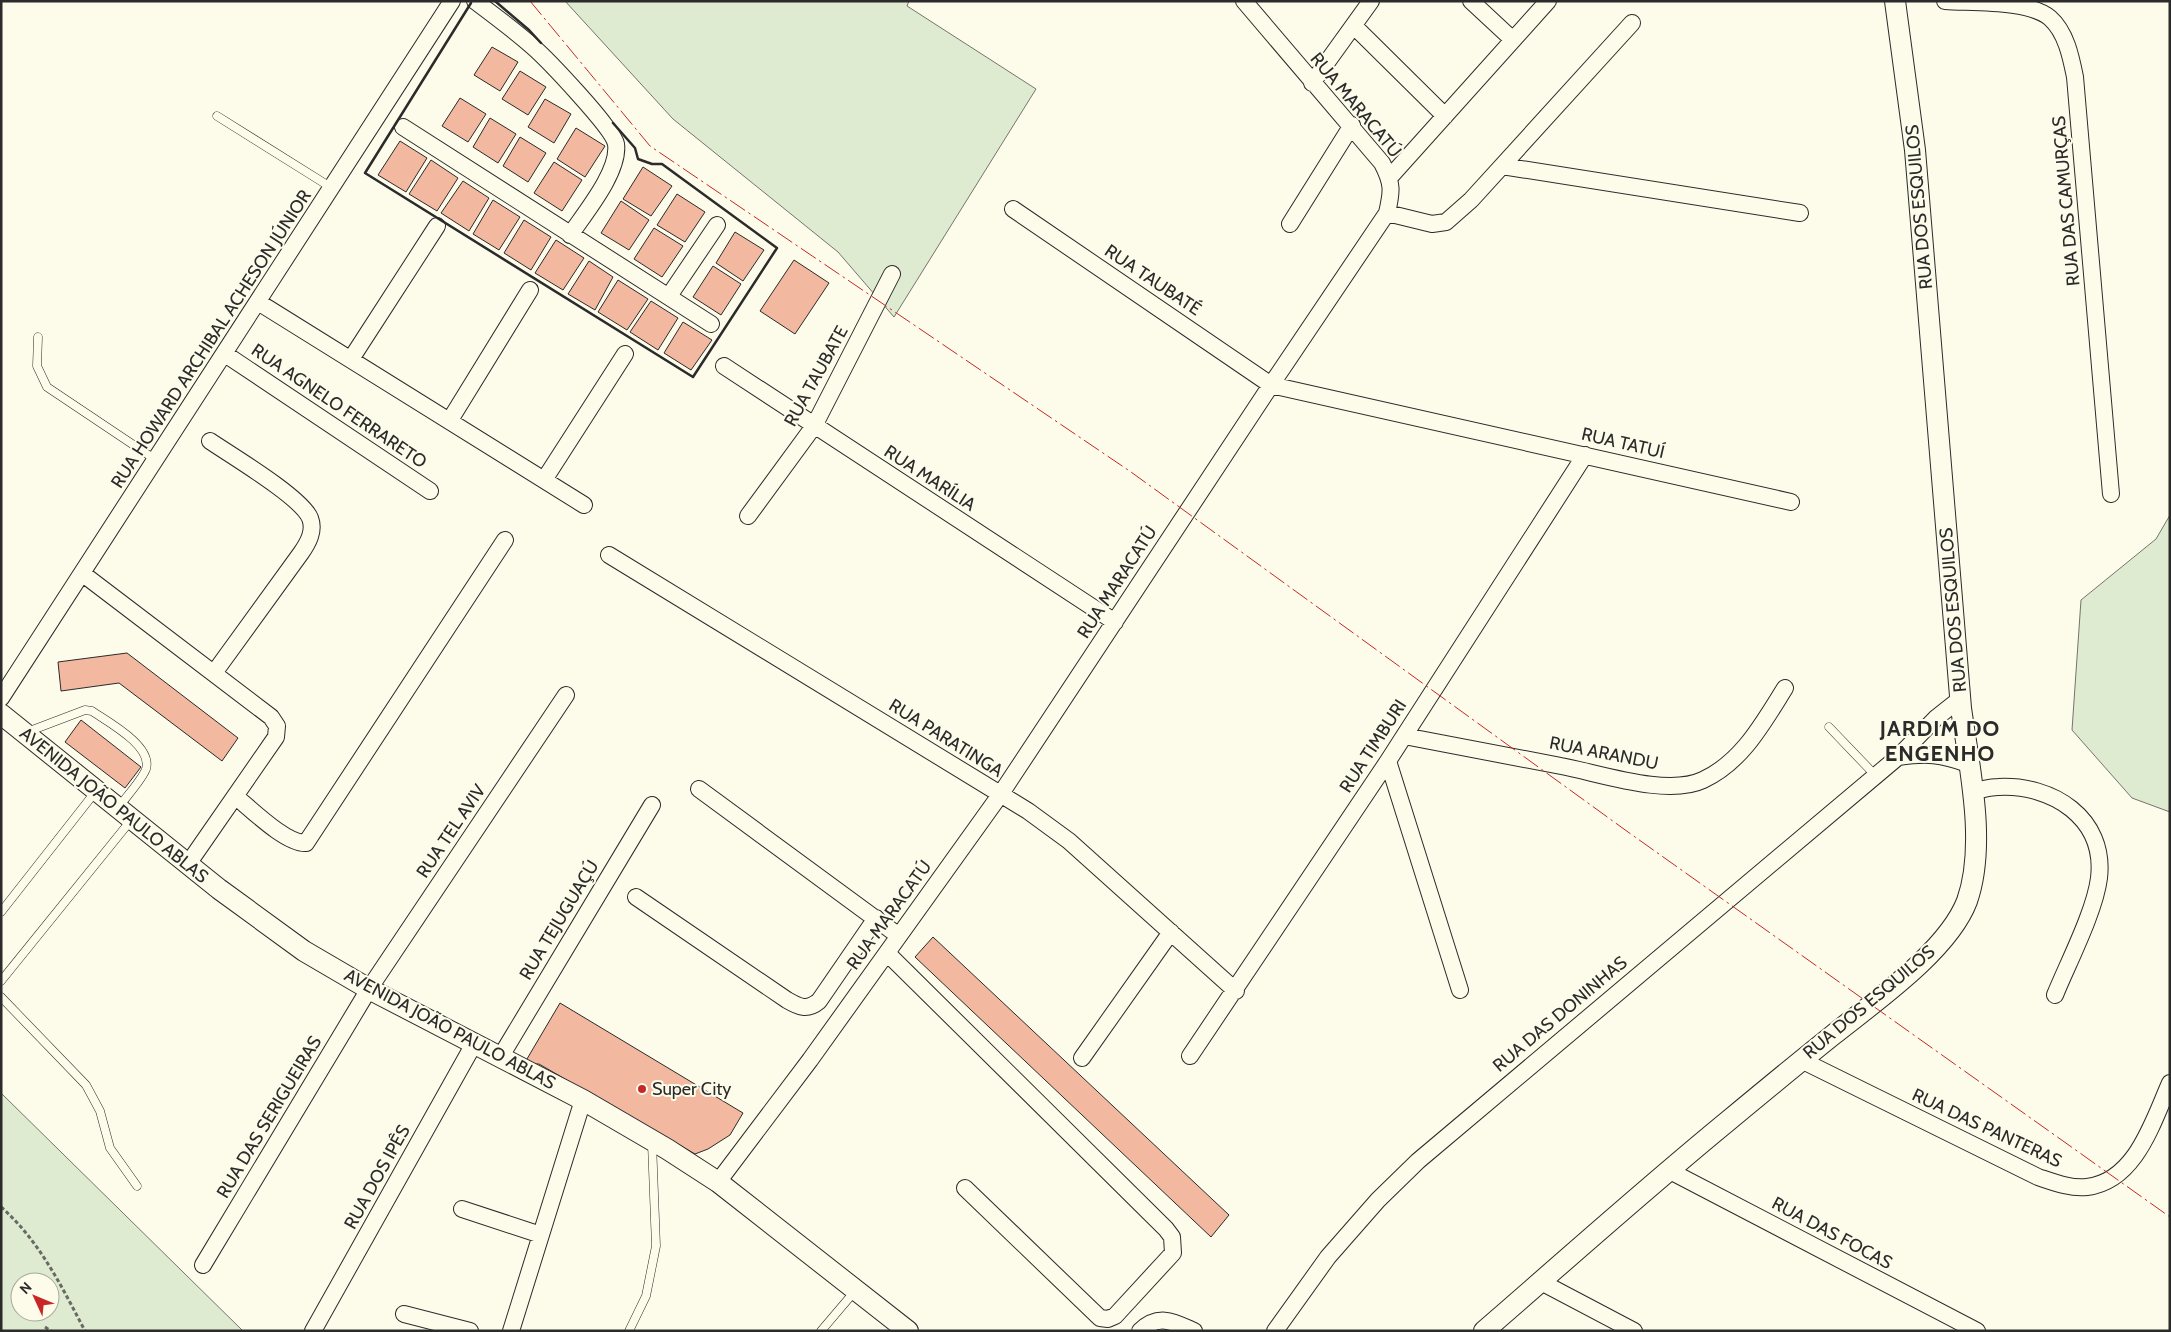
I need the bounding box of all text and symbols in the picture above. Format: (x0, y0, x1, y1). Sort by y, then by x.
street label: RUA MARACATÚ (1306, 48, 1406, 162)
street label: RUA DAS CAMURÇAS (2048, 115, 2084, 287)
street label: RUA DOS ESQUILOS (1901, 124, 1937, 290)
street label: RUA HOWARD ARCHIBAL ACHESON JÚNIOR (106, 186, 316, 492)
street label: RUA TAUBATÉ (1101, 240, 1205, 320)
street label: RUA TAUBATE (779, 322, 853, 430)
street label: RUA AGNELO FERRARETO (247, 339, 431, 473)
street label: RUA TATUÍ (1579, 423, 1667, 463)
street label: RUA MARÍLIA (880, 440, 980, 516)
street label: RUA MARACATÚ (1072, 521, 1162, 643)
street label: RUA DOS ESQUILOS (1935, 527, 1971, 693)
street label: RUA PARATINGA (885, 694, 1007, 782)
street label: RUA TIMBURI (1335, 695, 1411, 797)
district label: JARDIM DO ENGENHO (1879, 715, 2000, 767)
street label: AVENIDA JOÃO PAULO ABLAS (15, 722, 213, 888)
street label: RUA ARANDU (1548, 732, 1660, 774)
street label: RUA TEL AVIV (412, 780, 490, 882)
street label: RUA TEJUGUAÇÚ (515, 856, 603, 984)
street label: RUA MARACATÚ (842, 856, 936, 974)
street label: RUA DOS ESQUILOS (1799, 940, 1939, 1064)
street label: RUA DAS DONINHAS (1488, 951, 1632, 1077)
street label: AVENIDA JOÃO PAULO ABLAS (341, 964, 559, 1094)
street label: RUA DAS SERIGUEIRAS (212, 1032, 326, 1202)
place label: Super City (652, 1078, 731, 1100)
marker: Super City (636, 1083, 648, 1095)
street label: RUA DAS PANTERAS (1909, 1084, 2065, 1172)
street label: RUA DOS IPÊS (339, 1121, 415, 1233)
street label: RUA DAS FOCAS (1768, 1192, 1896, 1274)
north arrow (10, 1272, 60, 1322)
text: N (16, 1278, 36, 1298)

